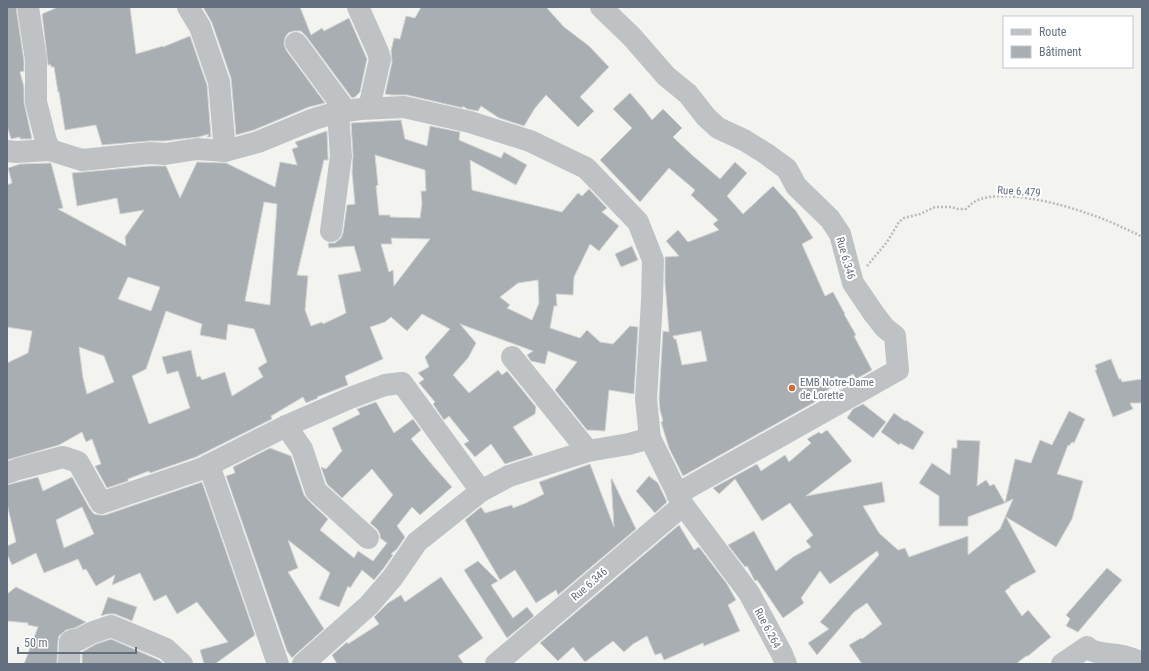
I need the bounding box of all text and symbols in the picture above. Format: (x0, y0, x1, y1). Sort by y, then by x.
legend (1003, 16, 1133, 68)
text: Route (1039, 25, 1067, 39)
text: Bâtiment (1039, 45, 1082, 59)
street label: Rue 6.479 (997, 183, 1041, 199)
street label: Rue 6.346 (833, 235, 858, 281)
place label: EMB Notre-Dame de Lorette (800, 376, 874, 402)
marker: EMB Notre-Dame de Lorette (787, 383, 797, 393)
street label: Rue 6.346 (569, 565, 610, 604)
street label: Rue 6.264 (752, 606, 784, 651)
scale bar (18, 629, 136, 655)
text: 50 m (24, 636, 48, 650)

